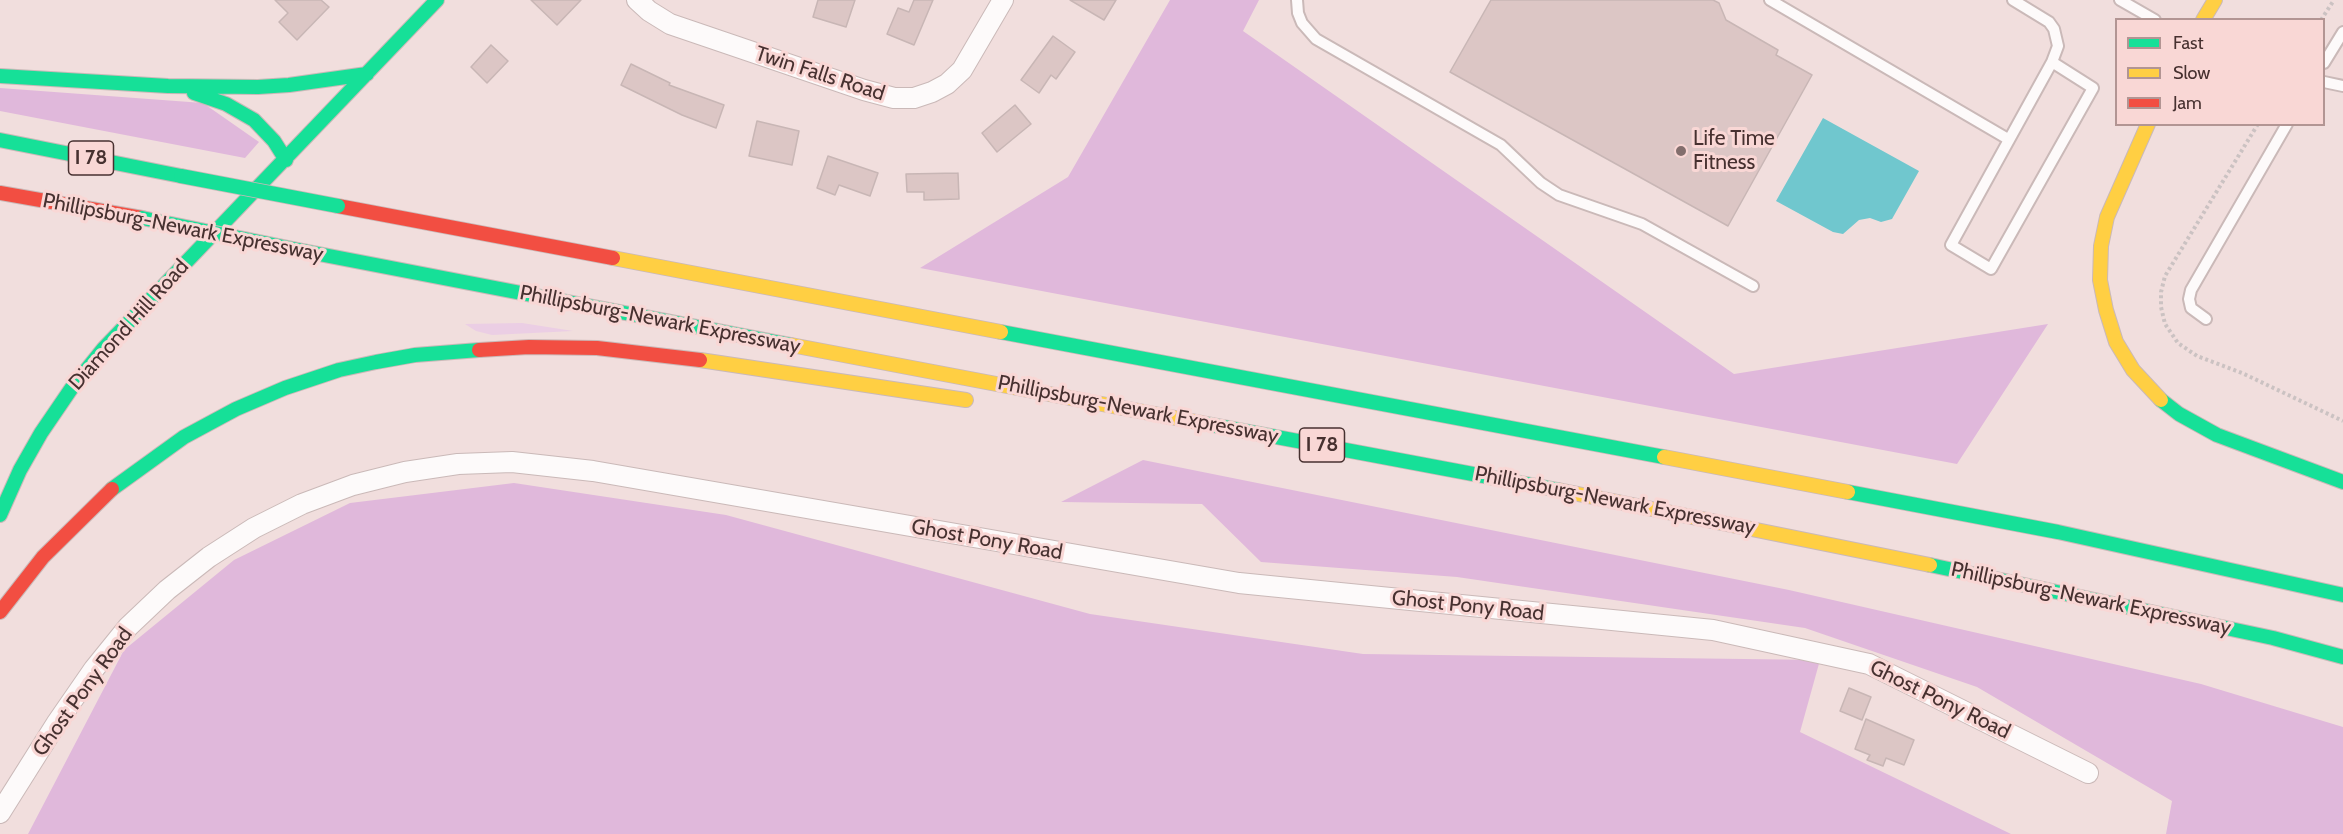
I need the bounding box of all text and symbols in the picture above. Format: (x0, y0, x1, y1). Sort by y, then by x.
legend (2115, 18, 2325, 126)
text: Fast (2173, 32, 2204, 54)
street label: Twin Falls Road (752, 41, 888, 107)
text: Slow (2173, 62, 2210, 84)
text: Jam (2173, 92, 2202, 114)
place label: Life Time Fitness (1693, 126, 1775, 176)
road number: I 78 (68, 141, 113, 175)
marker: Life Time Fitness (1674, 144, 1688, 158)
street label: Phillipsburg-Newark Expressway (40, 188, 326, 268)
street label: Diamond Hill Road (64, 255, 194, 395)
street label: Phillipsburg-Newark Expressway (517, 280, 803, 360)
street label: Phillipsburg-Newark Expressway (995, 370, 1281, 450)
road number: I 78 (1300, 428, 1344, 462)
street label: Phillipsburg-Newark Expressway (1472, 461, 1758, 541)
street label: Ghost Pony Road (909, 514, 1065, 566)
street label: Phillipsburg-Newark Expressway (1949, 557, 2233, 641)
street label: Ghost Pony Road (1391, 585, 1545, 627)
street label: Ghost Pony Road (28, 623, 138, 761)
street label: Ghost Pony Road (1866, 655, 2014, 745)

